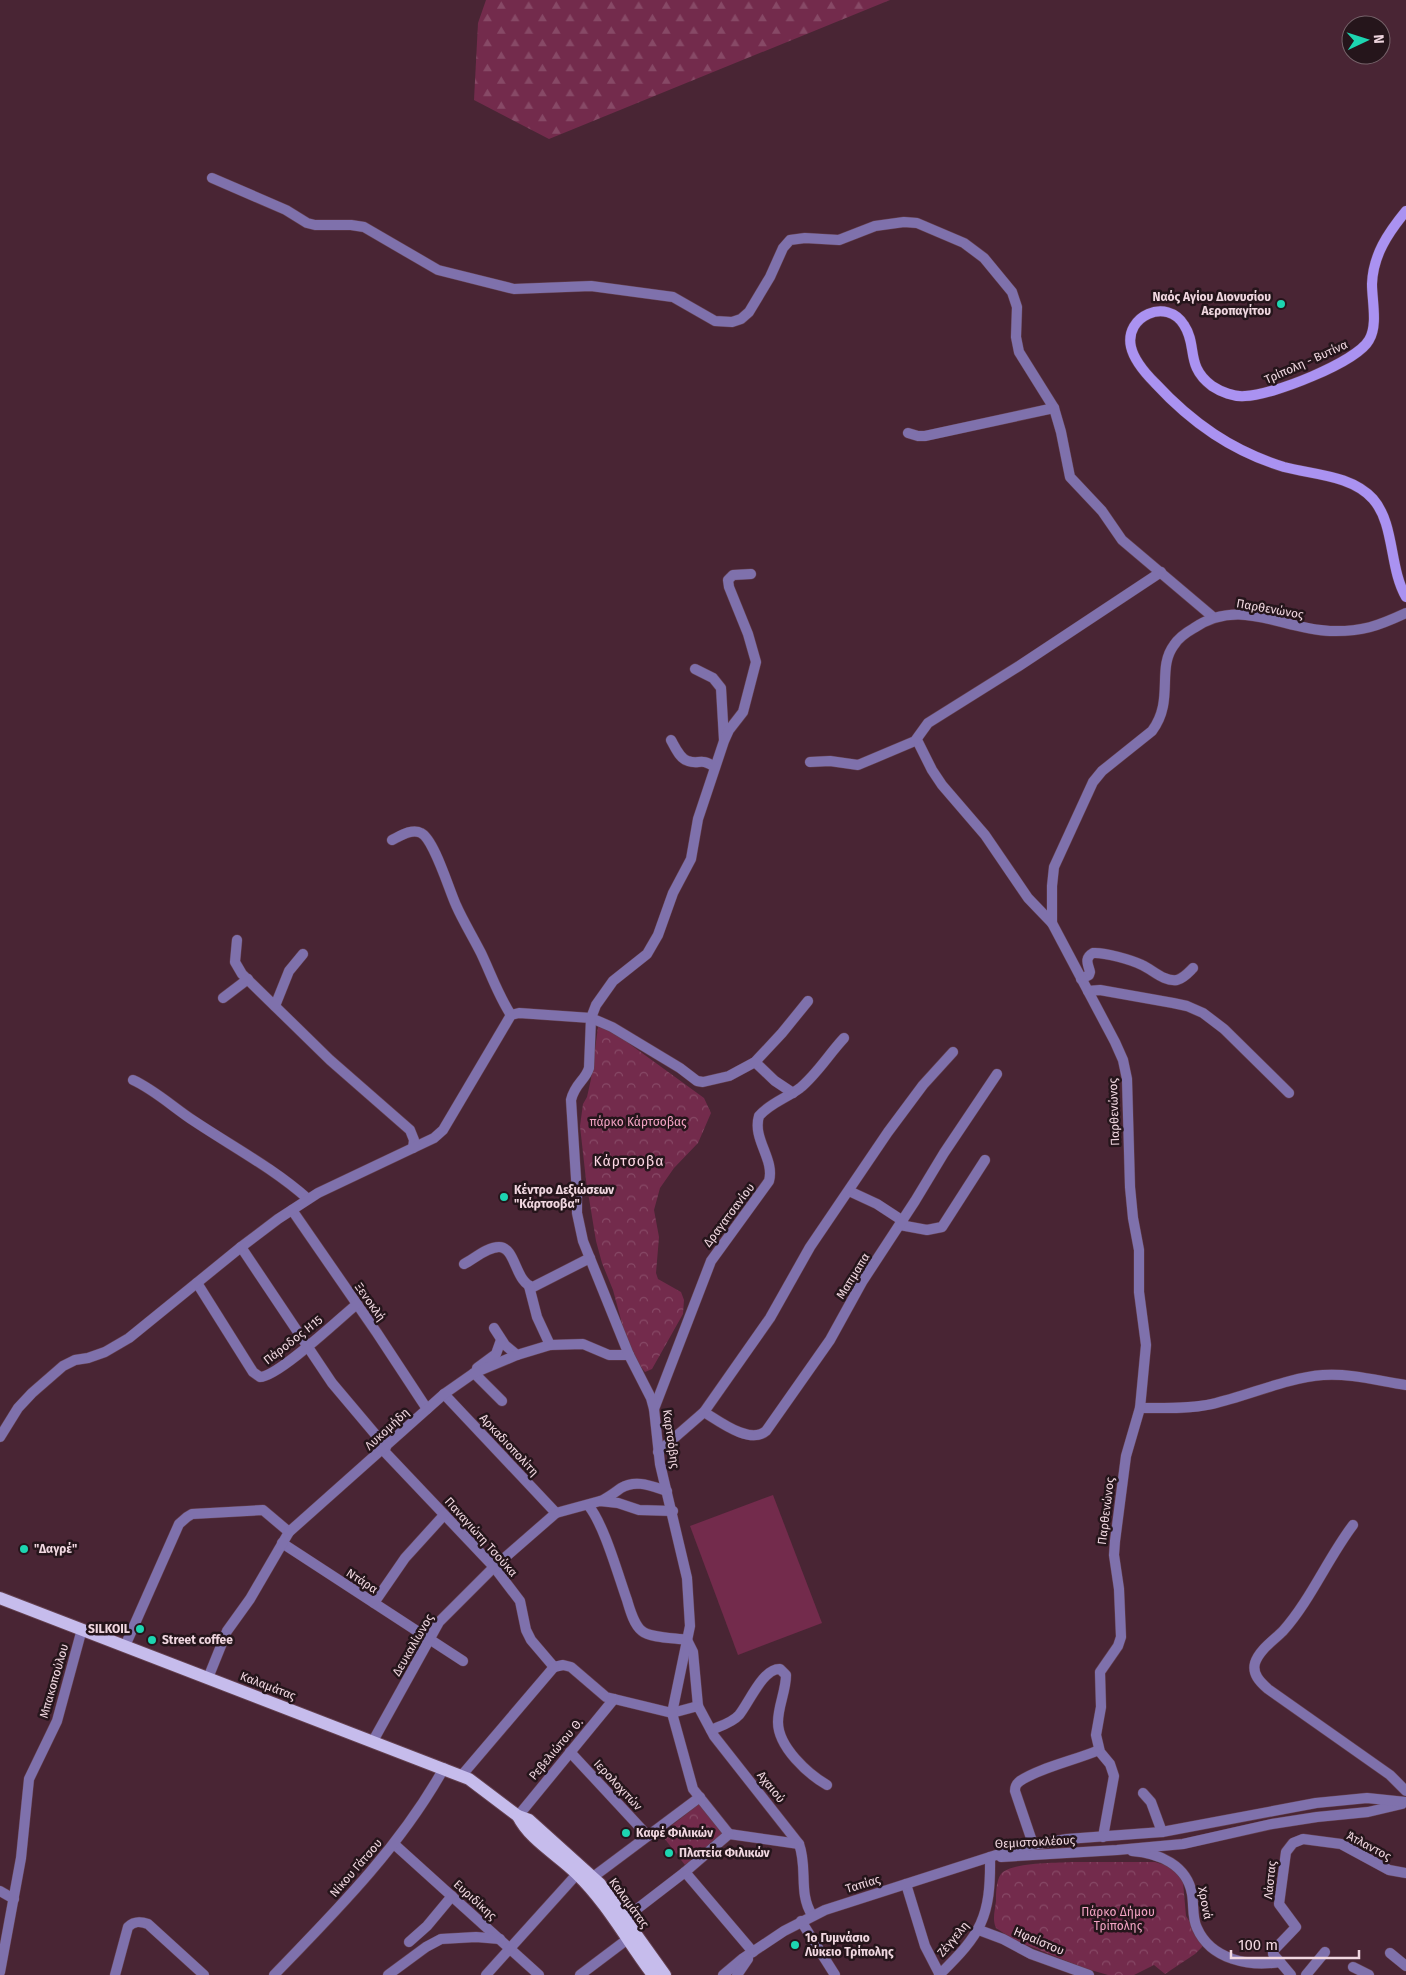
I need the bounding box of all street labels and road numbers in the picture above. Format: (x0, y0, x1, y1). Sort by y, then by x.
street label: Τρίπολη - Βυτίνα (1262, 337, 1350, 387)
street label: Παρθενώνος (1235, 596, 1305, 622)
street label: Παρθενώνος (1106, 1077, 1122, 1146)
street label: Δραγατσανίου (701, 1180, 758, 1250)
street label: Μαπμαπα (833, 1250, 873, 1302)
street label: Ξενοκλή (352, 1280, 388, 1324)
street label: Πάροδος Η15 (261, 1313, 325, 1367)
street label: Λυκομήδη (362, 1405, 412, 1453)
street label: Καρτσόβης (660, 1408, 682, 1470)
street label: Αρκαδιοπολίτη (477, 1411, 541, 1479)
street label: Παρθενώνος (1095, 1476, 1117, 1546)
street label: Παναγιώτη Τσούκα (442, 1495, 520, 1579)
street label: Ντάρα (344, 1566, 380, 1596)
street label: Δευκαλίωνος (390, 1611, 437, 1679)
street label: Μπακοπούλου (37, 1642, 71, 1720)
street label: Καλαμάτας (238, 1669, 298, 1703)
street label: Ρεβελιώτου Θ. (526, 1715, 586, 1783)
street label: Ιερολοχιτών (591, 1757, 645, 1813)
street label: Αχαιού (754, 1768, 788, 1806)
street label: Άτλαντος (1344, 1828, 1394, 1864)
street label: Θεμιστοκλέους (994, 1833, 1076, 1851)
street label: Νίκου Γάτσου (327, 1836, 385, 1900)
street label: Λάστας (1261, 1860, 1279, 1900)
street label: Ταπίας (844, 1872, 882, 1896)
street label: Καλαμάτας (606, 1875, 652, 1931)
street label: Ευριδίκης (451, 1877, 500, 1923)
street label: Χρονά (1195, 1885, 1215, 1921)
street label: Ζέγγελη (934, 1918, 972, 1960)
street label: Ηφαίστου (1012, 1924, 1067, 1958)

